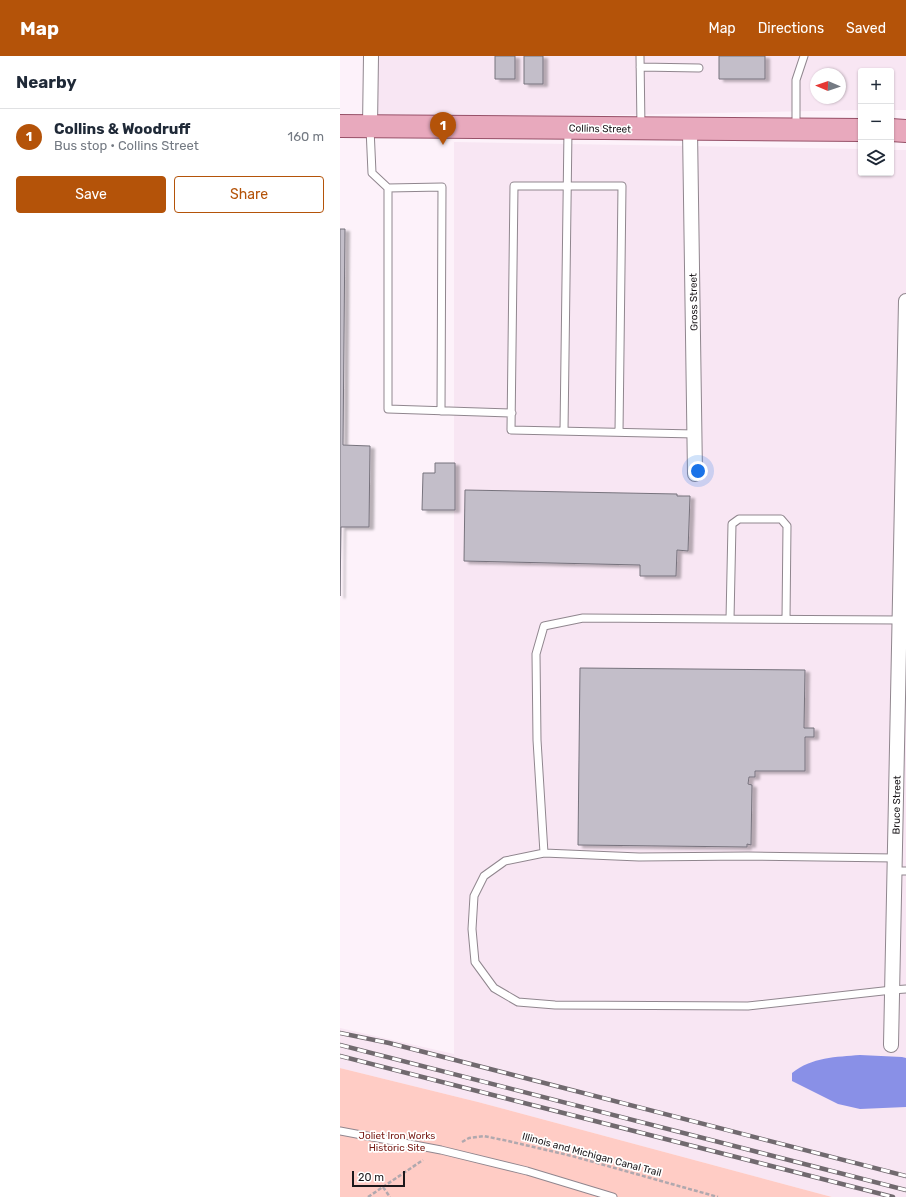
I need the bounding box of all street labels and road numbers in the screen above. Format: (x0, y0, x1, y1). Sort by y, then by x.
street label: Collins Street (569, 122, 631, 136)
street label: Gross Street (687, 273, 701, 331)
street label: Bruce Street (890, 775, 904, 835)
street label: Illinois and Michigan Canal Trail (521, 1131, 663, 1179)

